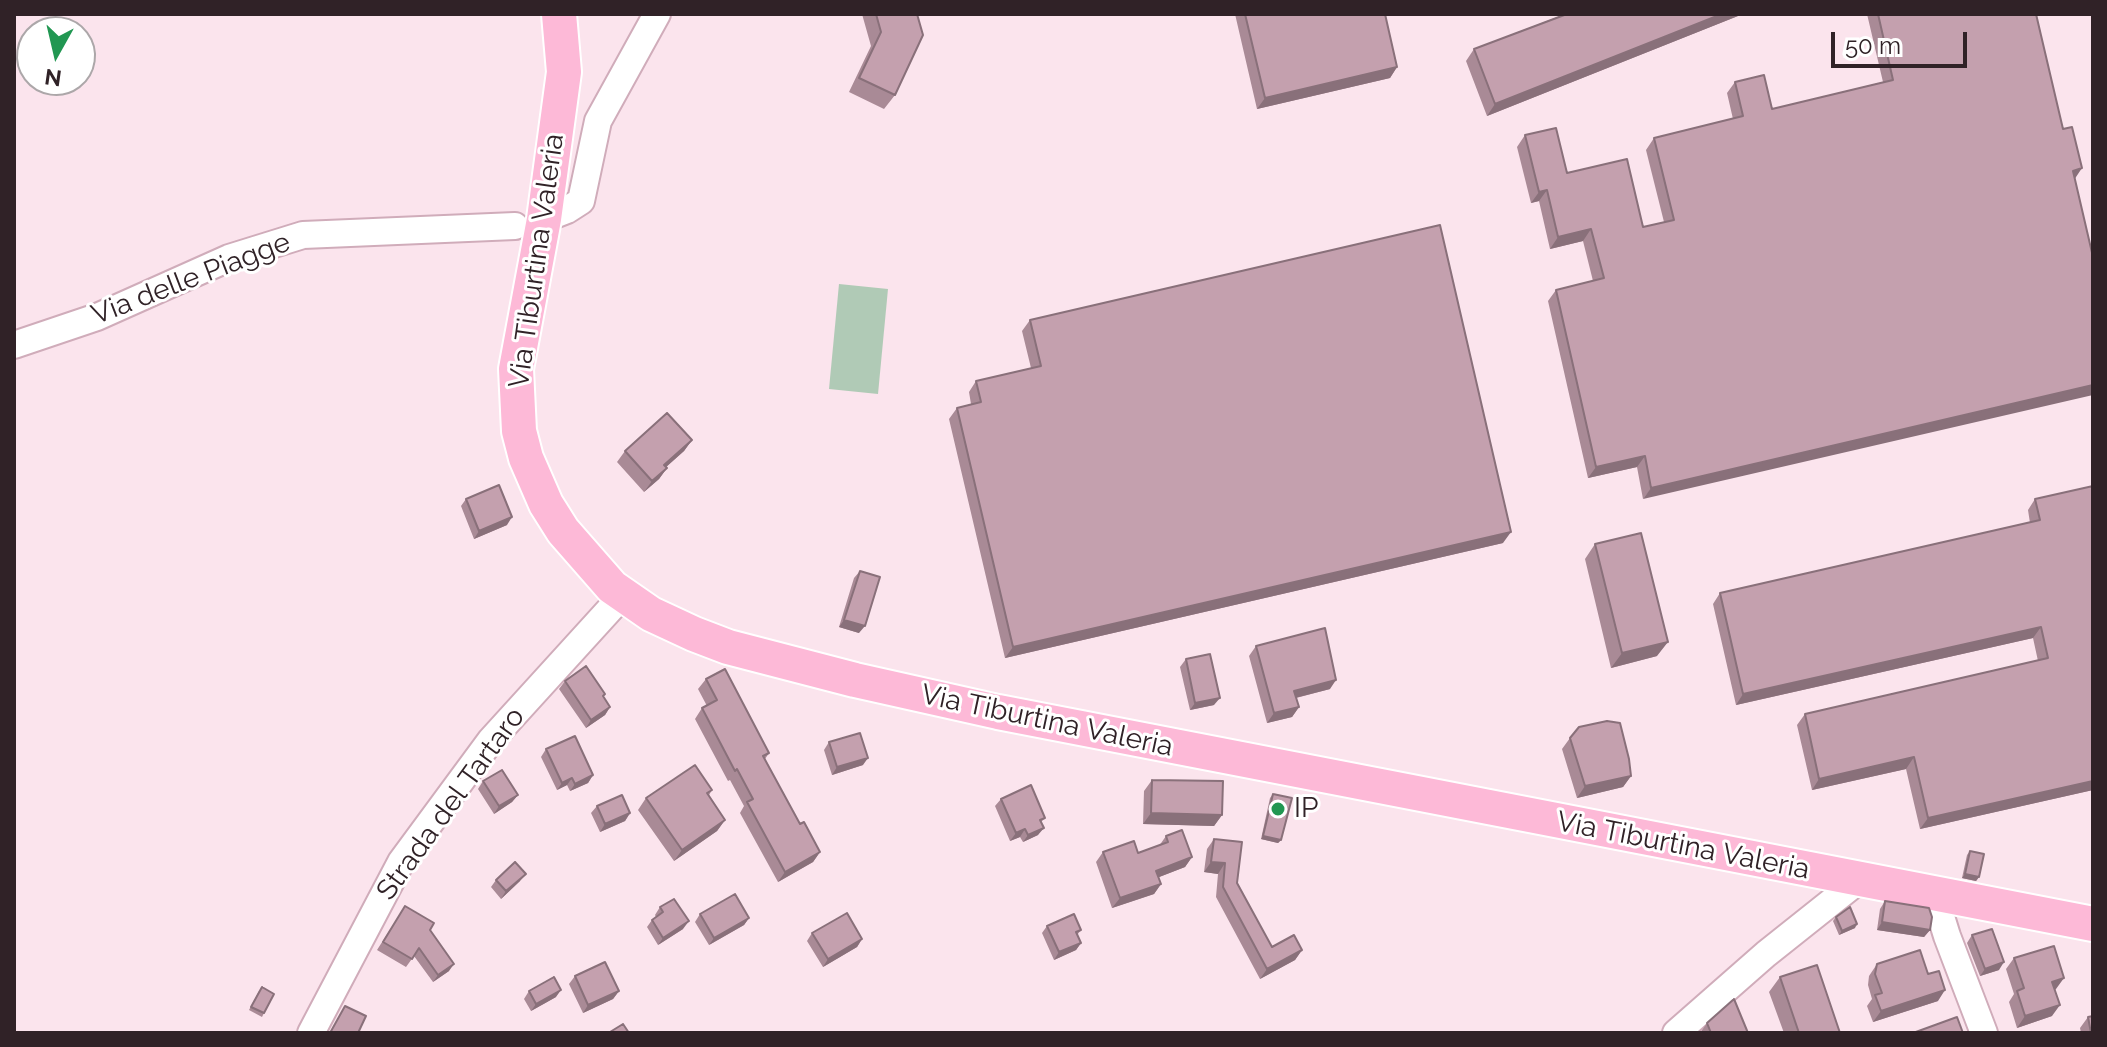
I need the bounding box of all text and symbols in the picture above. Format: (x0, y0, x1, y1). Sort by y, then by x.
north arrow (16, 16, 96, 96)
scale bar (1835, 16, 1971, 66)
text: 50 m (1845, 31, 1901, 60)
text: N (43, 64, 63, 92)
street label: Via Tiburtina Valeria (503, 132, 571, 390)
street label: Via delle Piagge (87, 226, 295, 332)
street label: Via Tiburtina Valeria (918, 678, 1176, 764)
street label: Strada del Tartaro (370, 701, 532, 907)
place label: IP (1294, 792, 1318, 826)
marker: IP (1269, 800, 1287, 818)
street label: Via Tiburtina Valeria (1554, 805, 1812, 887)

